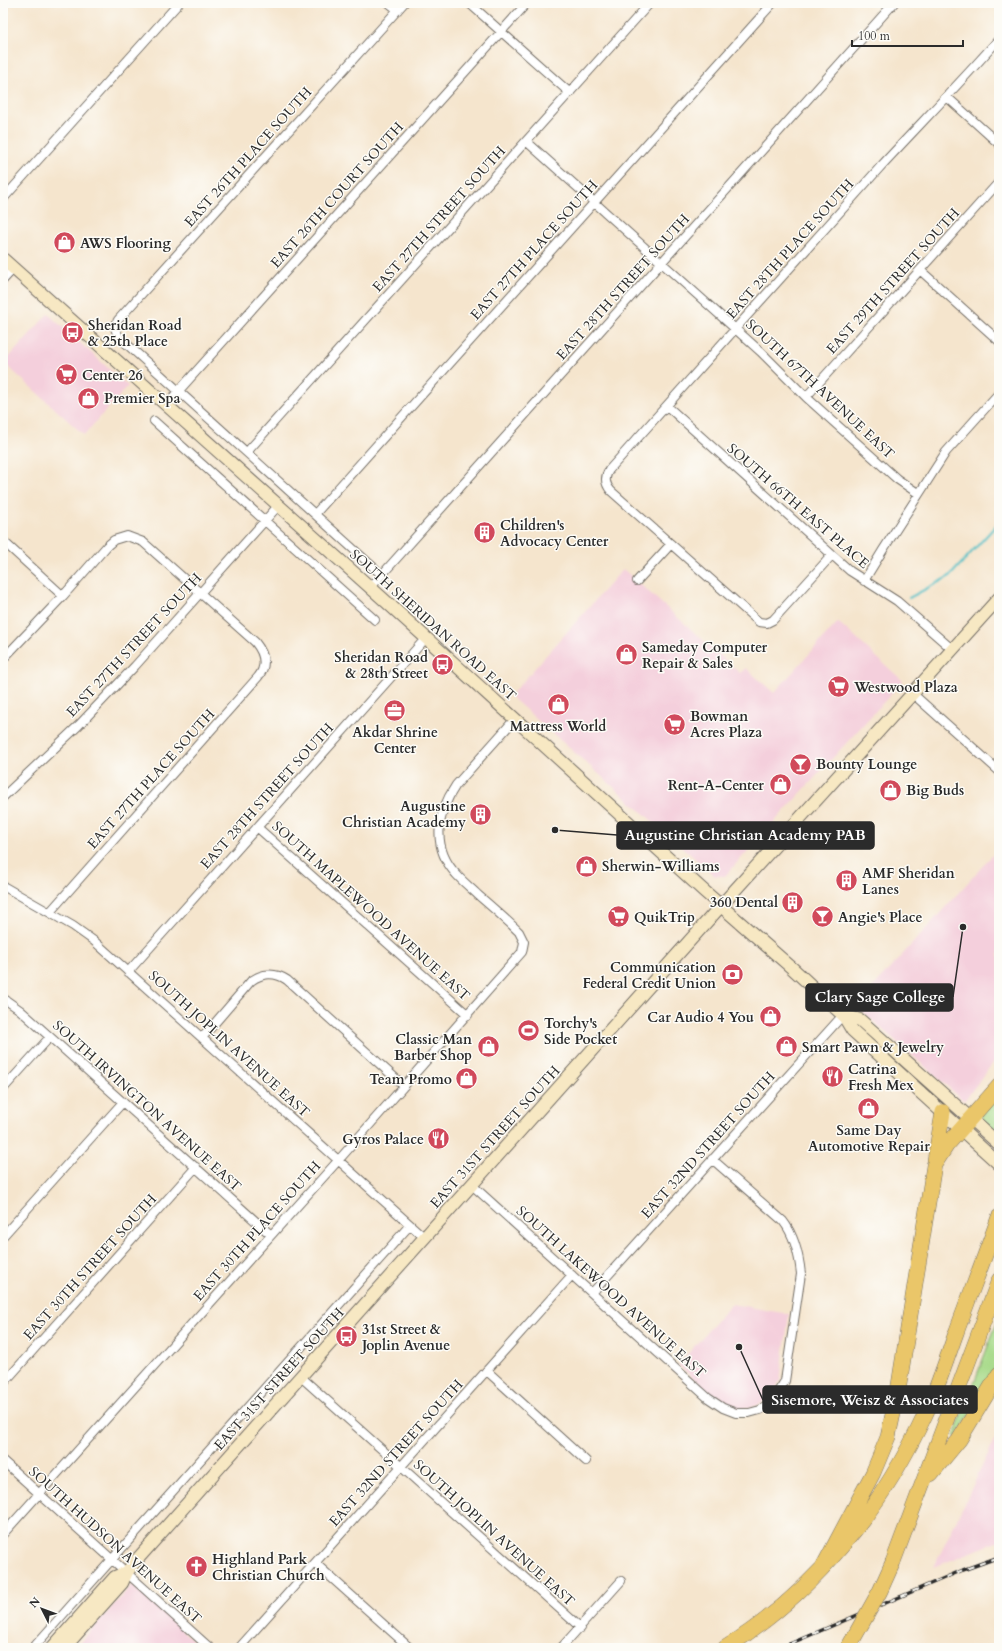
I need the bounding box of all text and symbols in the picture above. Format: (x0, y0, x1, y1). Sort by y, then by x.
scale bar (852, 22, 963, 48)
text: 100 m (858, 28, 891, 44)
street label: EAST 26TH PLACE SOUTH (180, 83, 316, 231)
street label: EAST 26TH COURT SOUTH (266, 118, 408, 272)
street label: EAST 27TH STREET SOUTH (368, 142, 510, 296)
street label: EAST 28TH PLACE SOUTH (722, 175, 858, 323)
street label: EAST 27TH PLACE SOUTH (466, 176, 602, 324)
street label: EAST 29TH STREET SOUTH (822, 204, 964, 358)
street label: EAST 28TH STREET SOUTH (552, 210, 694, 364)
shop icon: AWS Flooring (52, 230, 78, 256)
place label: AWS Flooring (80, 234, 171, 253)
street label: SOUTH 67TH AVENUE EAST (742, 315, 898, 463)
place label: Sheridan Road & 25th Place (88, 316, 182, 351)
bus stop icon: Sheridan Road & 25th Place (60, 320, 86, 346)
supermarket icon: Center 26 (53, 362, 79, 388)
place label: Center 26 (82, 366, 143, 385)
shop icon: Premier Spa (75, 385, 101, 411)
place label: Premier Spa (104, 389, 181, 408)
street label: SOUTH 66TH EAST PLACE (723, 439, 873, 573)
place label: Children's Advocacy Center (500, 516, 609, 551)
building icon: Children's Advocacy Center (471, 520, 497, 546)
street label: SOUTH SHERIDAN ROAD EAST (346, 545, 520, 705)
street label: EAST 27TH STREET SOUTH (62, 569, 206, 721)
place label: Sameday Computer Repair & Sales (642, 638, 768, 673)
shop icon: Sameday Computer Repair & Sales (613, 642, 639, 668)
place label: Sheridan Road & 28th Street (334, 648, 428, 683)
bus stop icon: Sheridan Road & 28th Street (430, 652, 456, 678)
supermarket icon: Westwood Plaza (825, 674, 851, 700)
place label: Westwood Plaza (853, 678, 958, 697)
shop icon: Mattress World (545, 691, 571, 717)
office icon: Akdar Shrine Center (382, 697, 408, 723)
street label: EAST 27TH PLACE SOUTH (83, 705, 219, 853)
place label: Bowman Acres Plaza (690, 707, 762, 742)
supermarket icon: Bowman Acres Plaza (661, 711, 687, 737)
place label: Mattress World (510, 717, 606, 736)
street label: EAST 28TH STREET SOUTH (196, 719, 338, 873)
place label: Akdar Shrine Center (352, 723, 438, 758)
bar icon: Bounty Lounge (787, 751, 813, 777)
place label: Bounty Lounge (816, 755, 917, 774)
shop icon: Rent-A-Center (767, 772, 793, 798)
place label: Rent-A-Center (668, 776, 764, 795)
shop icon: Big Buds (877, 777, 903, 803)
place label: Big Buds (906, 781, 964, 800)
place label: Augustine Christian Academy (342, 797, 466, 832)
building icon: Augustine Christian Academy (468, 801, 494, 827)
street label: SOUTH MAPLEWOOD AVENUE EAST (268, 817, 474, 1005)
callout: Augustine Christian Academy PAB (617, 822, 874, 849)
text: Augustine Christian Academy PAB (624, 825, 866, 845)
shop icon: Sherwin-Williams (573, 853, 599, 879)
place label: Sherwin-Williams (602, 857, 719, 876)
place label: AMF Sheridan Lanes (862, 864, 955, 899)
building icon: AMF Sheridan Lanes (833, 868, 859, 894)
building icon: 360 Dental (780, 889, 806, 915)
place label: 360 Dental (710, 893, 778, 912)
supermarket icon: QuikTrip (605, 904, 631, 930)
bar icon: Angie's Place (809, 904, 835, 930)
place label: QuikTrip (634, 908, 695, 927)
place label: Angie's Place (838, 908, 923, 927)
place label: Communication Federal Credit Union (582, 958, 716, 993)
bank icon: Communication Federal Credit Union (719, 962, 745, 988)
street label: SOUTH JOPLIN AVENUE EAST (144, 966, 314, 1122)
callout: Clary Sage College (806, 984, 953, 1011)
text: Clary Sage College (815, 987, 945, 1007)
shop icon: Car Audio 4 You (757, 1004, 783, 1030)
place label: Car Audio 4 You (647, 1008, 754, 1027)
place label: Torchy's Side Pocket (544, 1014, 617, 1049)
street label: SOUTH IRVINGTON AVENUE EAST (49, 1016, 245, 1196)
sports icon: Torchy's Side Pocket (515, 1018, 541, 1044)
place label: Classic Man Barber Shop (394, 1030, 472, 1065)
shop icon: Classic Man Barber Shop (475, 1034, 501, 1060)
shop icon: Smart Pawn & Jewelry (773, 1034, 799, 1060)
place label: Smart Pawn & Jewelry (802, 1038, 944, 1057)
place label: Catrina Fresh Mex (848, 1060, 914, 1095)
street label: EAST 31ST STREET SOUTH (426, 1061, 564, 1212)
restaurant icon: Catrina Fresh Mex (819, 1064, 845, 1090)
shop icon: Team Promo (454, 1066, 480, 1092)
street label: EAST 32ND STREET SOUTH (637, 1067, 779, 1223)
place label: Team Promo (369, 1070, 452, 1089)
shop icon: Same Day Automotive Repair (856, 1095, 882, 1121)
place label: Same Day Automotive Repair (808, 1121, 930, 1156)
restaurant icon: Gyros Palace (426, 1126, 452, 1152)
place label: Gyros Palace (342, 1130, 424, 1149)
street label: EAST 30TH PLACE SOUTH (189, 1157, 325, 1305)
street label: EAST 30TH STREET SOUTH (19, 1190, 161, 1344)
street label: SOUTH LAKEWOOD AVENUE EAST (512, 1202, 710, 1382)
street label: EAST 31ST STREET SOUTH (210, 1303, 348, 1454)
place label: 31st Street & Joplin Avenue (360, 1320, 450, 1355)
bus stop icon: 31st Street & Joplin Avenue (334, 1324, 360, 1350)
street label: EAST 32ND STREET SOUTH (325, 1375, 467, 1531)
callout: Sisemore, Weisz & Associates (763, 1386, 977, 1413)
text: Sisemore, Weisz & Associates (771, 1390, 969, 1410)
street label: SOUTH JOPLIN AVENUE EAST (409, 1455, 579, 1611)
street label: SOUTH HUDSON AVENUE EAST (25, 1463, 205, 1627)
place label: Highland Park Christian Church (212, 1550, 325, 1585)
church icon: Highland Park Christian Church (183, 1554, 209, 1580)
north arrow (22, 1589, 62, 1629)

